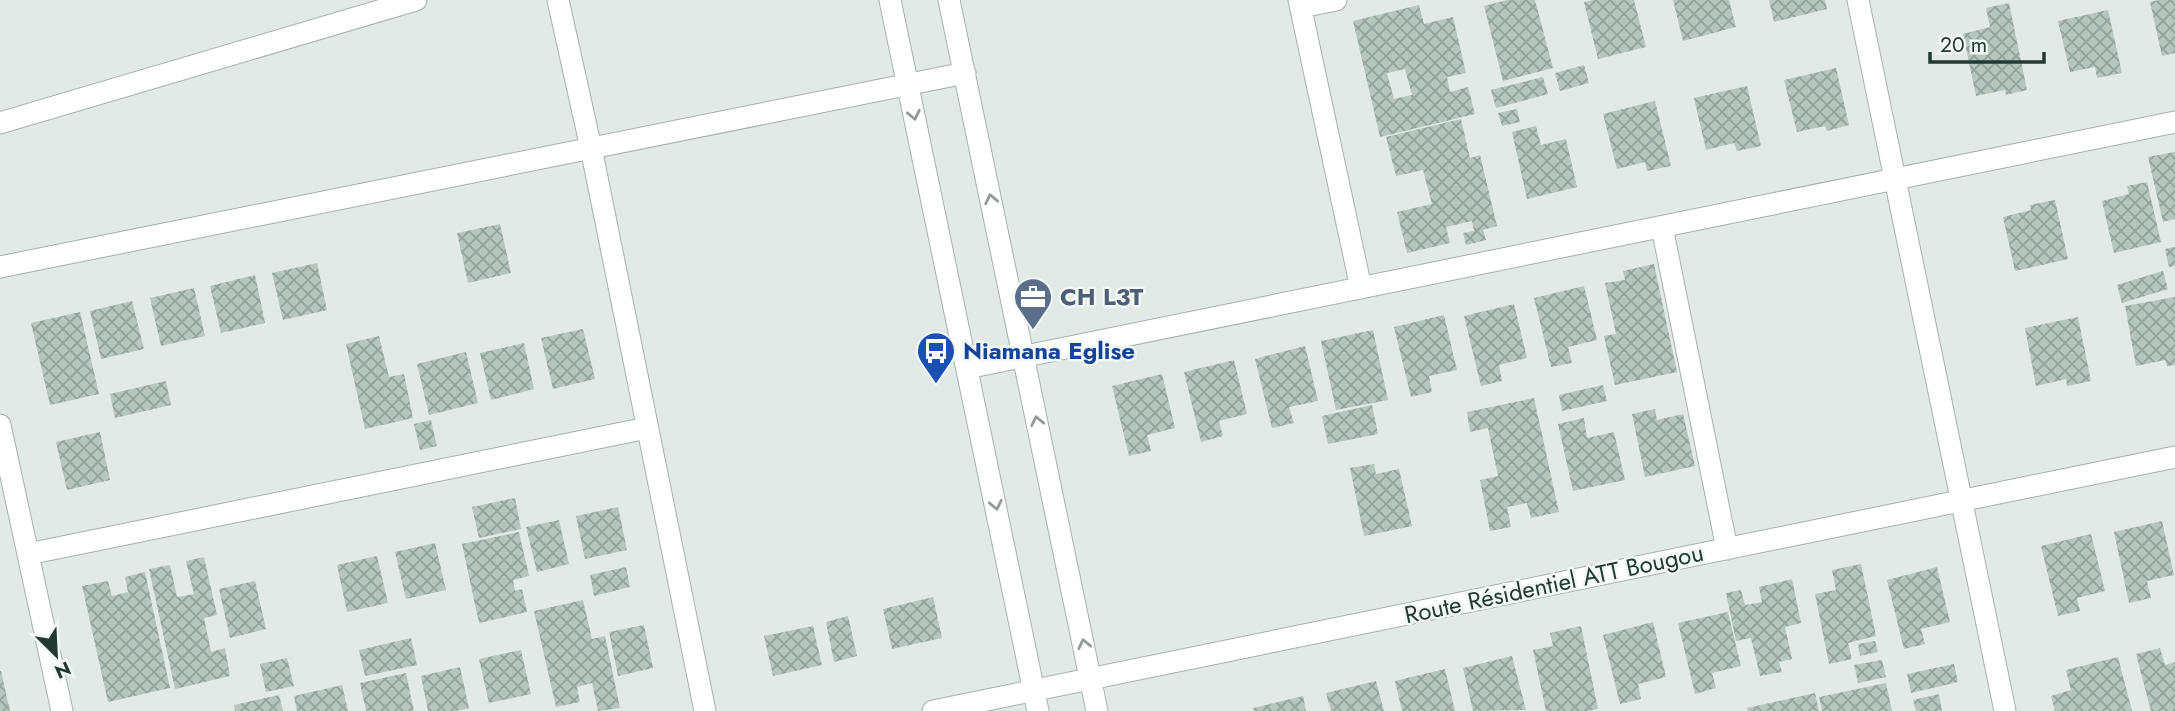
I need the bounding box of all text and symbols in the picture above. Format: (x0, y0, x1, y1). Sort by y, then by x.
scale bar (1930, 21, 2044, 65)
text: 20 m (1940, 30, 1987, 60)
one-way arrow (906, 109, 921, 121)
one-way arrow (984, 193, 999, 205)
office icon: CH L3T (1012, 276, 1054, 331)
place label: CH L3T (1060, 279, 1144, 314)
bus stop icon: Niamana Eglise (915, 330, 957, 385)
place label: Niamana Eglise (963, 333, 1135, 368)
one-way arrow (1031, 415, 1046, 427)
one-way arrow (987, 499, 1002, 511)
street label: Route Résidentiel ATT Bougou (1401, 535, 1707, 632)
north arrow (21, 620, 91, 690)
one-way arrow (1077, 638, 1092, 650)
text: N (50, 655, 75, 685)

